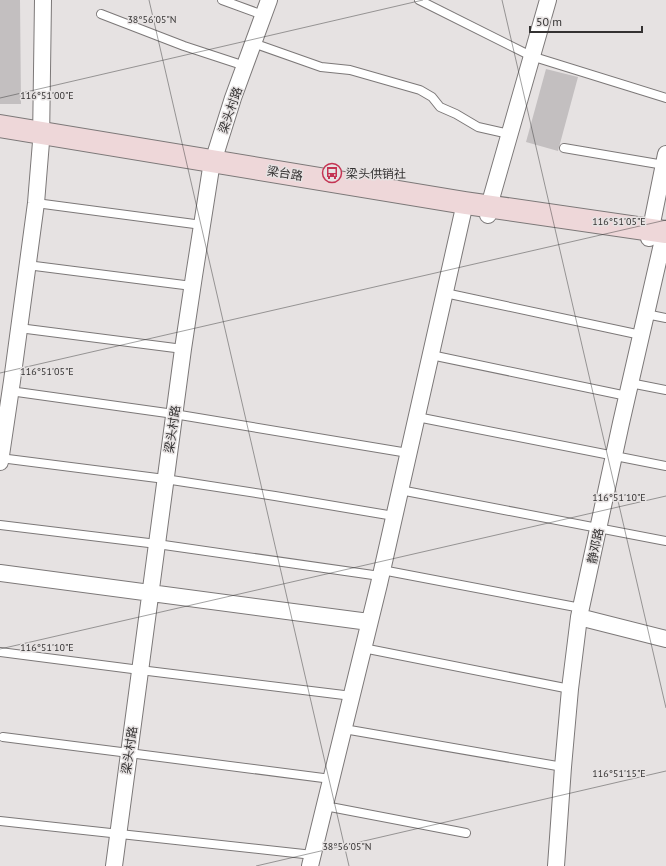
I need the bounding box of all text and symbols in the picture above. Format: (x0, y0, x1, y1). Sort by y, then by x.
scale bar (530, 8, 642, 34)
text: 38°56'05"N (127, 13, 177, 26)
text: 50 m (536, 14, 562, 29)
street label: 梁头村路 (215, 85, 245, 135)
text: 116°51'00"E (20, 89, 74, 102)
bus stop icon: 梁头供销社 (321, 162, 343, 184)
street label: 梁台路 (266, 163, 304, 183)
place label: 梁头供销社 (346, 166, 406, 181)
text: 116°51'05"E (592, 215, 646, 228)
text: 116°51'05"E (20, 365, 74, 378)
street label: 梁头村路 (161, 404, 183, 454)
text: 116°51'10"E (592, 491, 646, 504)
street label: 静邓路 (584, 527, 606, 565)
text: 116°51'10"E (20, 641, 74, 654)
street label: 梁头村路 (118, 725, 140, 775)
text: 116°51'15"E (592, 767, 646, 780)
text: 38°56'05"N (322, 840, 372, 853)

